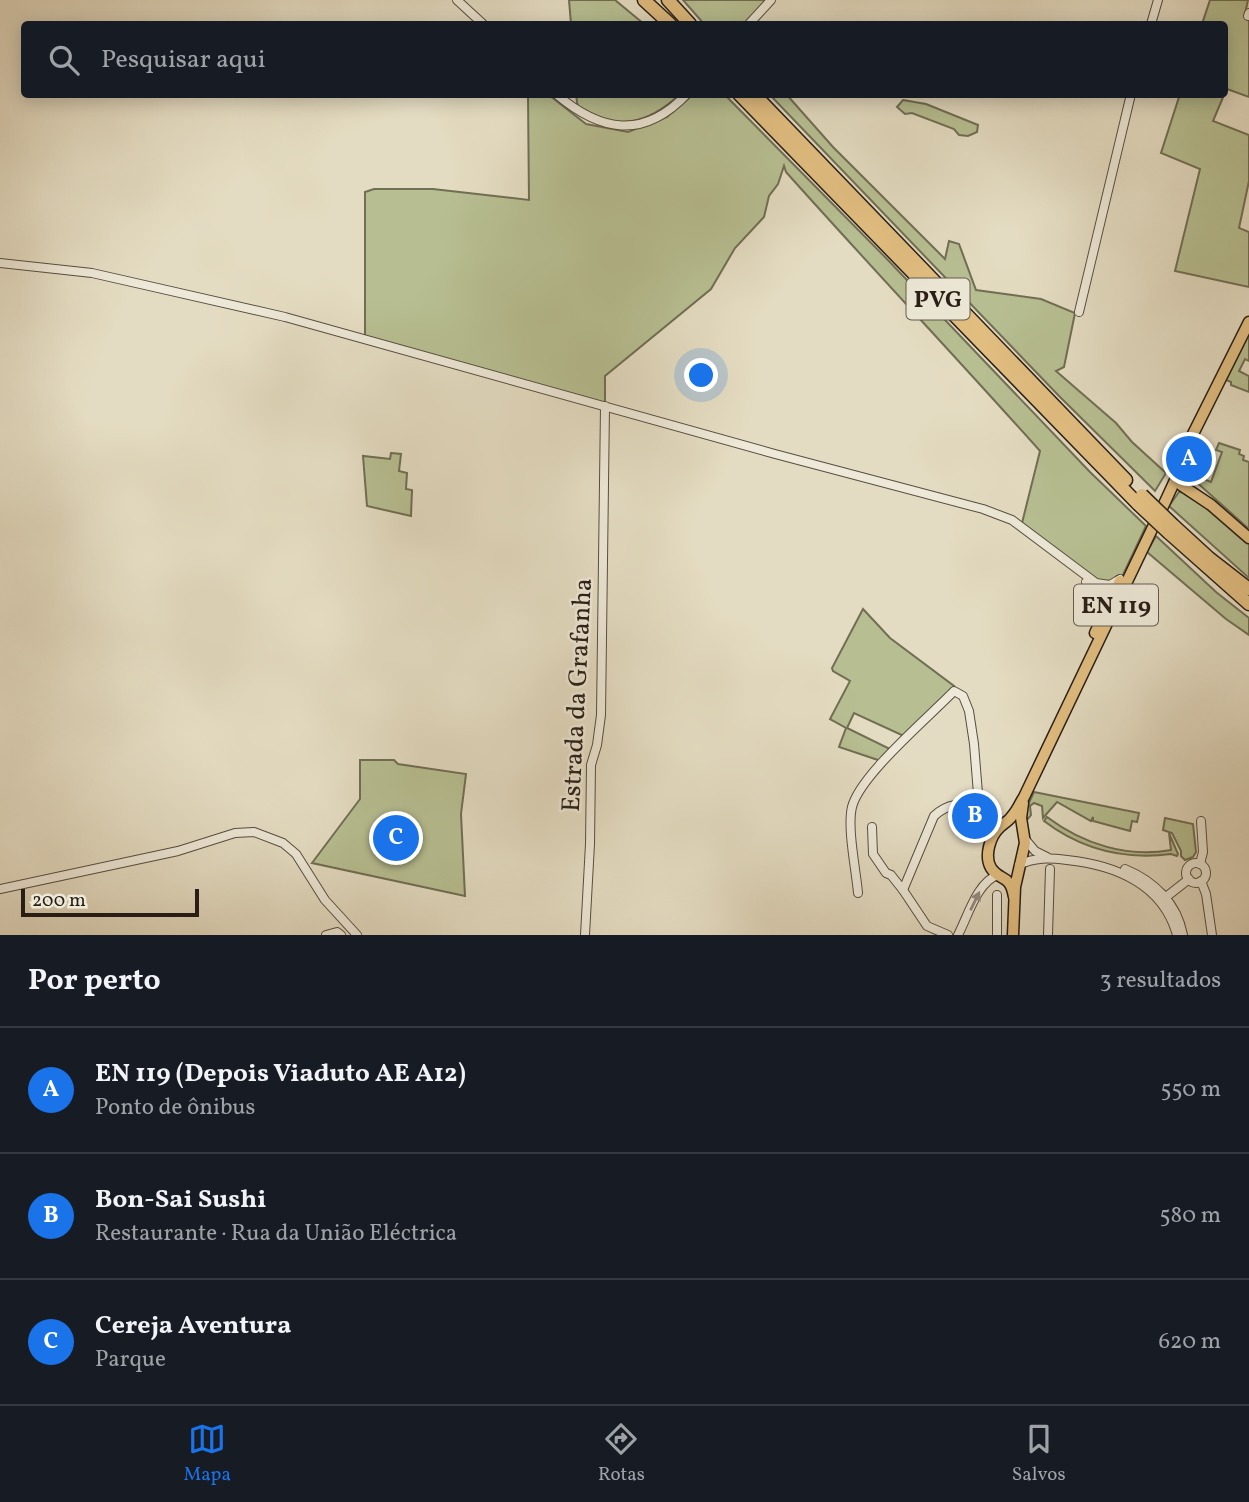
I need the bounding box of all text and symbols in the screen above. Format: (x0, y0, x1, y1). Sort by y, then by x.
search box (21, 21, 1228, 98)
icon: search (45, 41, 83, 79)
text: Pesquisar aqui (101, 42, 266, 78)
road number: PVG (906, 278, 970, 320)
your location (684, 358, 718, 392)
pin: A (1166, 433, 1212, 485)
street label: Estrada da Grafanha (554, 577, 602, 813)
road number: EN 119 (1074, 584, 1158, 626)
pin: B (952, 790, 998, 842)
pin: C (373, 812, 419, 864)
scale bar (21, 886, 200, 918)
text: 200 m (32, 888, 86, 914)
one-way arrow (969, 891, 981, 911)
text: Por perto (28, 960, 161, 1002)
text: 3 resultados (1100, 965, 1221, 997)
text: EN 119 (Depois Viaduto AE A12) (95, 1056, 466, 1092)
text: A (43, 1074, 59, 1106)
text: 550 m (1161, 1074, 1221, 1106)
text: Ponto de ônibus (95, 1092, 255, 1124)
text: Bon-Sai Sushi (95, 1182, 266, 1218)
text: B (43, 1200, 59, 1232)
text: 580 m (1159, 1200, 1221, 1232)
text: Restaurante · Rua da União Eléctrica (95, 1218, 457, 1250)
text: Cereja Aventura (95, 1308, 291, 1344)
text: C (44, 1326, 58, 1358)
text: 620 m (1158, 1326, 1221, 1358)
text: Parque (95, 1344, 166, 1376)
tab: Mapa (183, 1420, 231, 1488)
tab: Rotas (598, 1420, 645, 1488)
tab: Salvos (1012, 1420, 1066, 1488)

